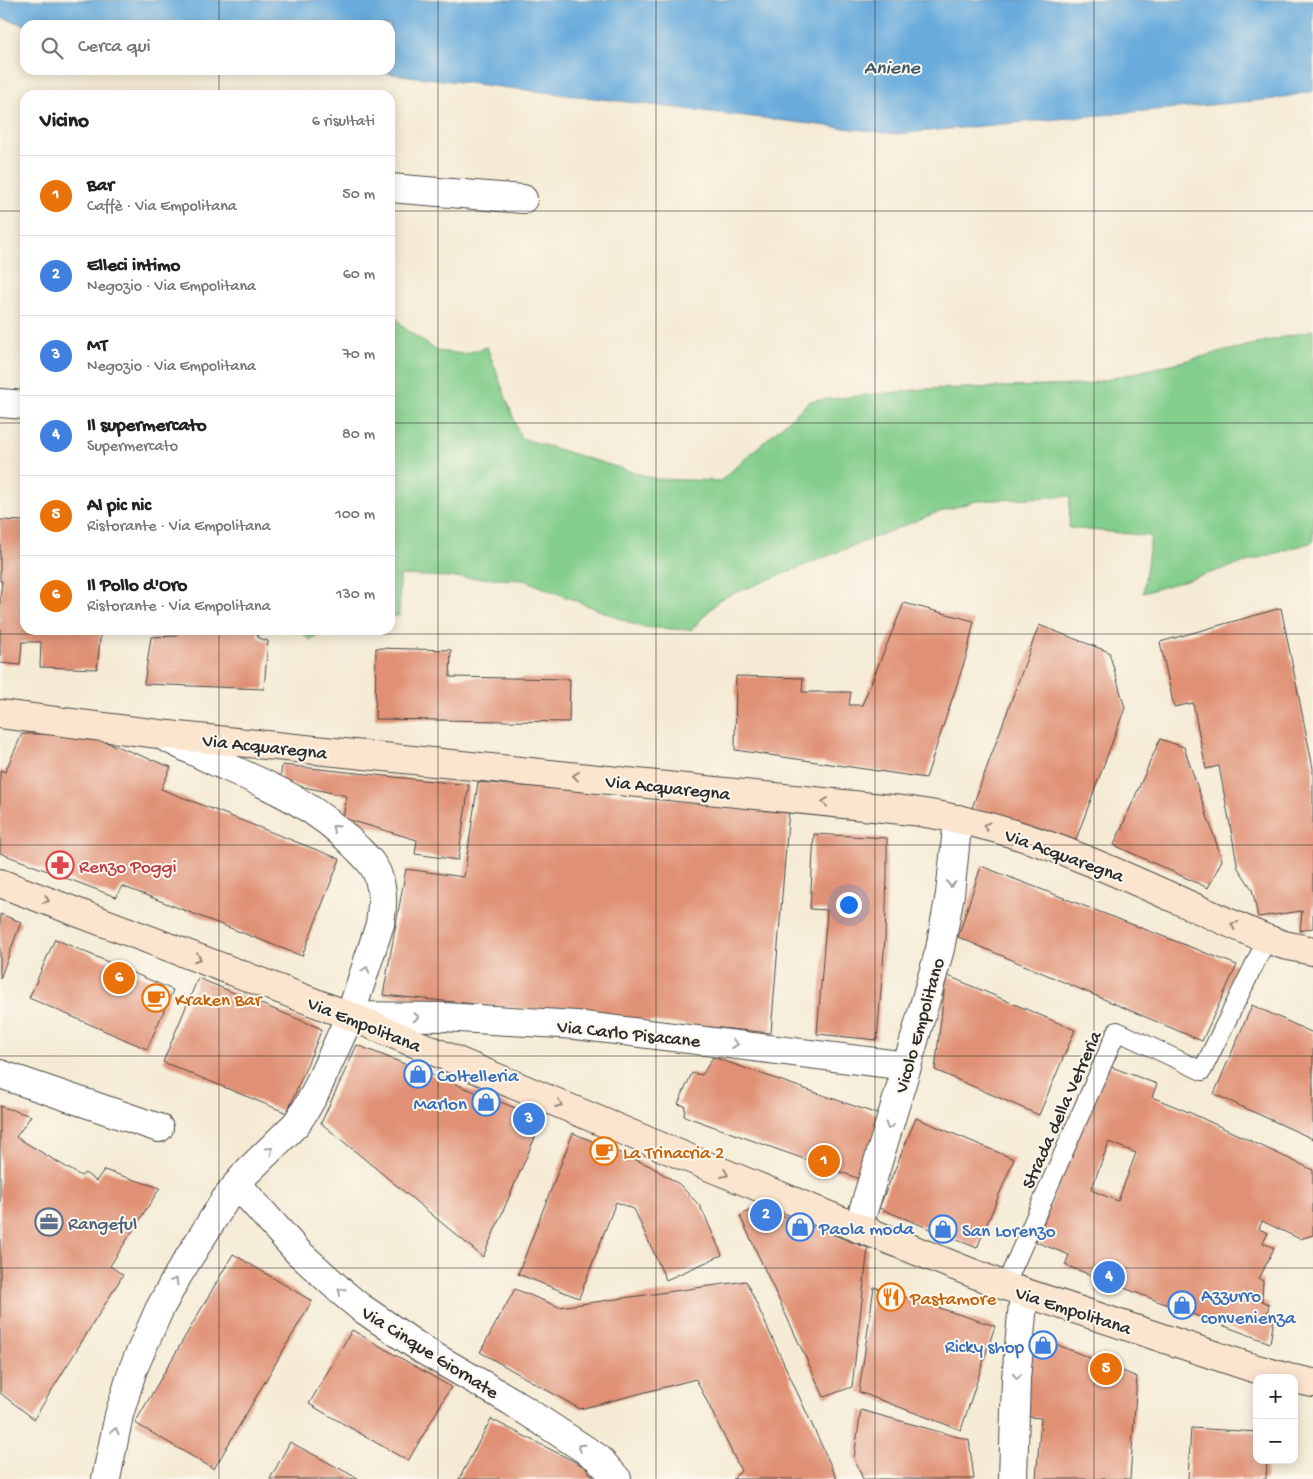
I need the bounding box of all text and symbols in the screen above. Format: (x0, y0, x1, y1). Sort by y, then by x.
search box (20, 20, 395, 75)
icon: search (38, 34, 66, 62)
text: Cerca qui (78, 36, 151, 59)
water label: Aniene (864, 58, 921, 81)
text: Vicino (40, 110, 89, 135)
text: 6 risultati (312, 113, 375, 132)
text: Bar (87, 175, 114, 198)
text: 1 (53, 186, 59, 205)
text: 50 m (342, 186, 375, 205)
text: Caffè · Via Empolitana (87, 198, 237, 217)
text: Elleci intimo (87, 255, 180, 278)
text: 2 (52, 266, 60, 285)
text: 60 m (343, 266, 375, 285)
text: Negozio · Via Empolitana (87, 278, 256, 297)
text: MT (87, 335, 108, 358)
text: 3 (52, 346, 60, 365)
text: 70 m (342, 346, 375, 365)
text: Negozio · Via Empolitana (87, 358, 256, 377)
text: Il supermercato (87, 415, 207, 438)
text: 4 (52, 426, 60, 445)
text: 80 m (342, 426, 375, 445)
text: Supermercato (87, 438, 178, 457)
text: Al pic nic (87, 495, 151, 518)
text: 5 (52, 506, 60, 525)
text: 100 m (335, 506, 375, 525)
text: Ristorante · Via Empolitana (87, 518, 271, 537)
text: Il Pollo d'Oro (87, 575, 187, 598)
text: 6 (52, 586, 60, 605)
text: 130 m (336, 586, 375, 605)
text: Ristorante · Via Empolitana (87, 598, 271, 617)
street label: Via Acquaregna (200, 730, 330, 767)
one-way arrow (572, 771, 580, 782)
street label: Via Acquaregna (603, 771, 733, 808)
one-way arrow (821, 797, 829, 808)
one-way arrow (982, 821, 990, 831)
one-way arrow (332, 825, 341, 833)
street label: Via Acquaregna (1000, 825, 1128, 890)
pharmacy icon: Renzo Poggi (45, 850, 75, 880)
place label: Renzo Poggi (79, 857, 177, 880)
one-way arrow (946, 881, 957, 889)
your location (836, 892, 862, 918)
one-way arrow (41, 894, 49, 904)
one-way arrow (1230, 920, 1239, 931)
one-way arrow (193, 952, 201, 962)
street label: Vicolo Empolitano (891, 956, 952, 1097)
pin: 6 (103, 959, 135, 997)
one-way arrow (360, 966, 370, 975)
cafe icon: Kraken Bar (141, 983, 171, 1013)
place label: Kraken Bar (175, 990, 264, 1013)
street label: Via Empolitana (303, 993, 425, 1060)
one-way arrow (412, 1012, 420, 1022)
street label: Via Carlo Pisacane (555, 1016, 702, 1054)
street label: Strada della Vetreria (1018, 1027, 1109, 1193)
one-way arrow (731, 1038, 739, 1049)
shop icon: Coltelleria (403, 1059, 433, 1089)
place label: Coltelleria (437, 1066, 520, 1089)
shop icon: Marlon (471, 1087, 501, 1117)
place label: Marlon (413, 1094, 467, 1117)
one-way arrow (554, 1098, 563, 1108)
pin: 3 (513, 1100, 545, 1138)
one-way arrow (884, 1122, 894, 1130)
cafe icon: La Trinacria 2 (589, 1136, 619, 1166)
pin: 1 (808, 1142, 840, 1180)
place label: La Trinacria 2 (623, 1143, 724, 1166)
one-way arrow (264, 1147, 273, 1156)
one-way arrow (720, 1167, 729, 1178)
pin: 2 (750, 1196, 782, 1234)
office icon: Rangeful (34, 1207, 64, 1237)
shop icon: Paola moda (785, 1212, 815, 1242)
place label: Rangeful (68, 1214, 137, 1237)
shop icon: San Lorenzo (928, 1214, 958, 1244)
place label: Paola moda (818, 1219, 916, 1242)
place label: San Lorenzo (962, 1221, 1056, 1244)
pin: 4 (1093, 1258, 1125, 1296)
one-way arrow (169, 1277, 179, 1286)
restaurant icon: Pastamore (876, 1282, 906, 1312)
street label: Via Empolitana (1011, 1282, 1135, 1342)
place label: Azzurro convenienza (1201, 1286, 1297, 1331)
one-way arrow (338, 1288, 347, 1296)
place label: Pastamore (909, 1289, 996, 1312)
shop icon: Azzurro convenienza (1167, 1290, 1197, 1320)
street label: Via Cinque Giornate (355, 1302, 502, 1406)
shop icon: Ricky shop (1028, 1330, 1058, 1360)
place label: Ricky shop (945, 1337, 1025, 1360)
pin: 5 (1090, 1350, 1122, 1388)
one-way arrow (1011, 1373, 1022, 1381)
map controls (1253, 1374, 1298, 1464)
button: + (1253, 1374, 1298, 1419)
button: − (1253, 1419, 1298, 1464)
one-way arrow (109, 1427, 120, 1436)
one-way arrow (577, 1444, 586, 1453)

